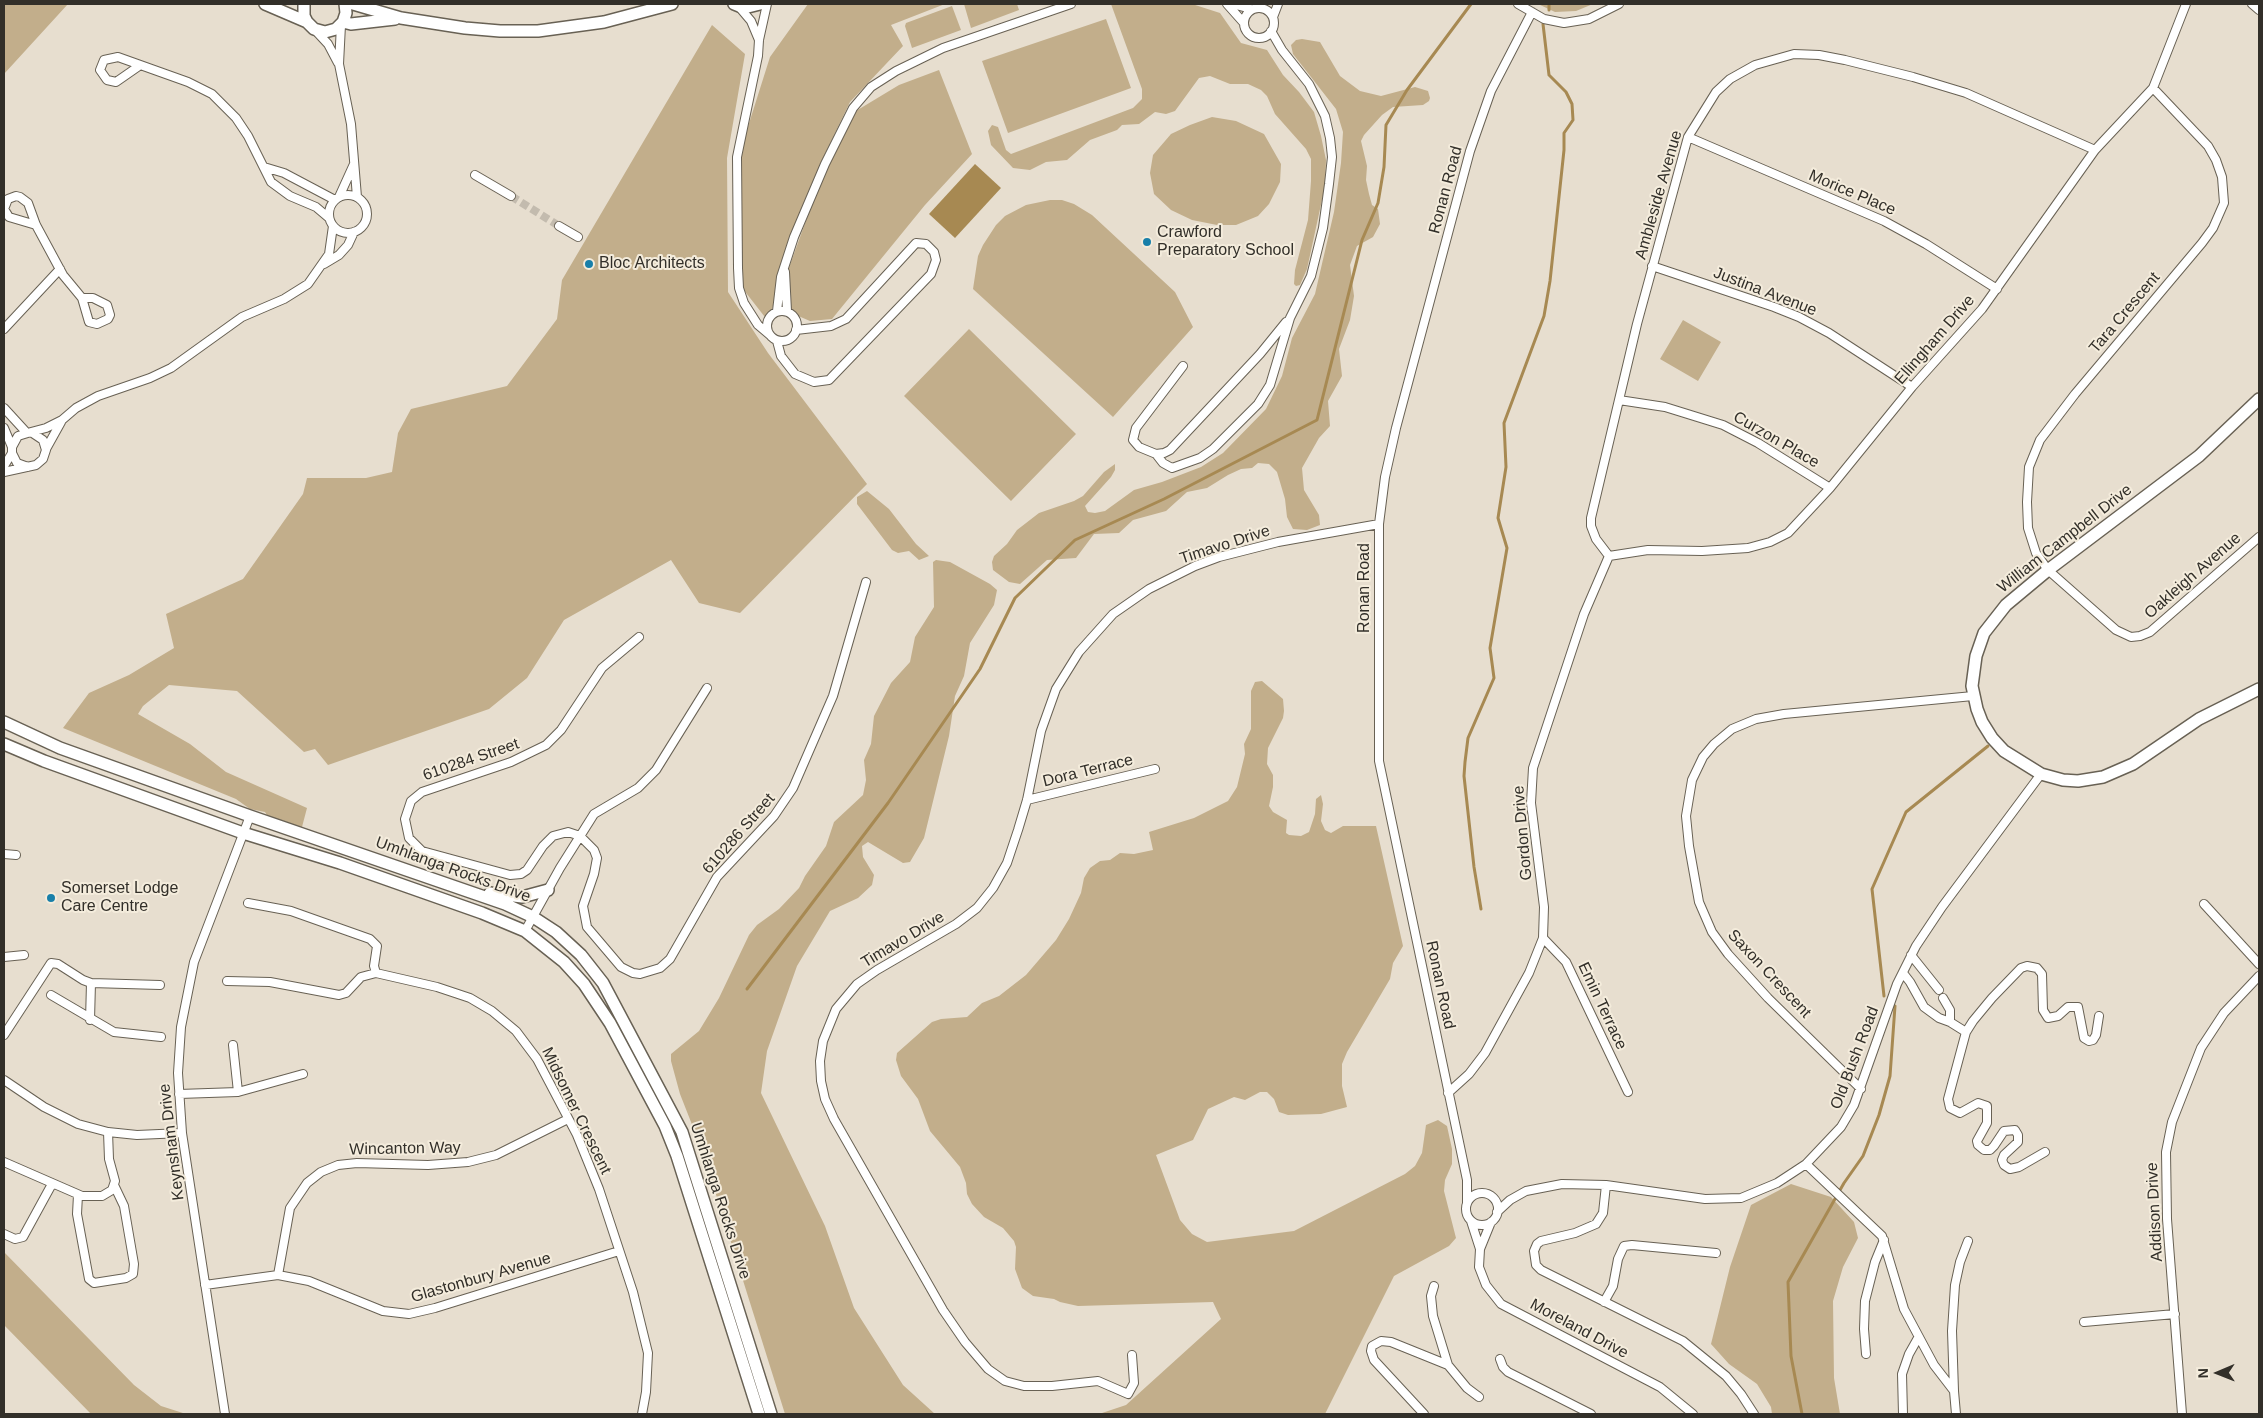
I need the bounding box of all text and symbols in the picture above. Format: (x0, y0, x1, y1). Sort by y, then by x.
street label: Ambleside Avenue (1631, 128, 1687, 262)
street label: Ronan Road (1425, 144, 1467, 236)
street label: Morice Place (1806, 166, 1898, 220)
place label: Crawford Preparatory School (1157, 223, 1294, 261)
marker: Crawford Preparatory School (1141, 236, 1153, 248)
place label: Bloc Architects (599, 254, 705, 274)
marker: Bloc Architects (583, 258, 595, 270)
street label: Justina Avenue (1711, 263, 1819, 321)
street label: Tara Crescent (2086, 269, 2164, 357)
street label: Ellingham Drive (1891, 291, 1979, 389)
street label: Curzon Place (1730, 408, 1822, 472)
street label: William Campbell Drive (1994, 481, 2136, 597)
street label: Timavo Drive (1178, 521, 1272, 569)
street label: Oakleigh Avenue (2141, 529, 2245, 623)
street label: Ronan Road (1355, 543, 1375, 633)
street label: 610284 Street (420, 735, 522, 785)
street label: Dora Terrace (1041, 750, 1135, 792)
street label: Gordon Drive (1509, 785, 1537, 881)
street label: 610286 Street (699, 790, 779, 878)
street label: Umhlanga Rocks Drive (373, 833, 533, 907)
place label: Somerset Lodge Care Centre (61, 879, 178, 917)
marker: Somerset Lodge Care Centre (45, 892, 57, 904)
street label: Timavo Drive (858, 908, 948, 972)
street label: Saxon Crescent (1723, 926, 1815, 1022)
street label: Ronan Road (1421, 939, 1459, 1031)
street label: Emin Terrace (1573, 959, 1631, 1053)
street label: Old Bush Road (1827, 1004, 1883, 1112)
street label: Midsomer Crescent (537, 1044, 615, 1178)
street label: Keynsham Drive (155, 1083, 189, 1201)
street label: Umhlanga Rocks Drive (686, 1120, 754, 1282)
street label: Wincanton Way (349, 1138, 461, 1160)
street label: Addison Drive (2143, 1162, 2167, 1262)
street label: Glastonbury Avenue (409, 1249, 553, 1307)
street label: Moreland Drive (1527, 1295, 1631, 1363)
north arrow (2193, 1348, 2243, 1398)
text: N (2195, 1368, 2211, 1378)

